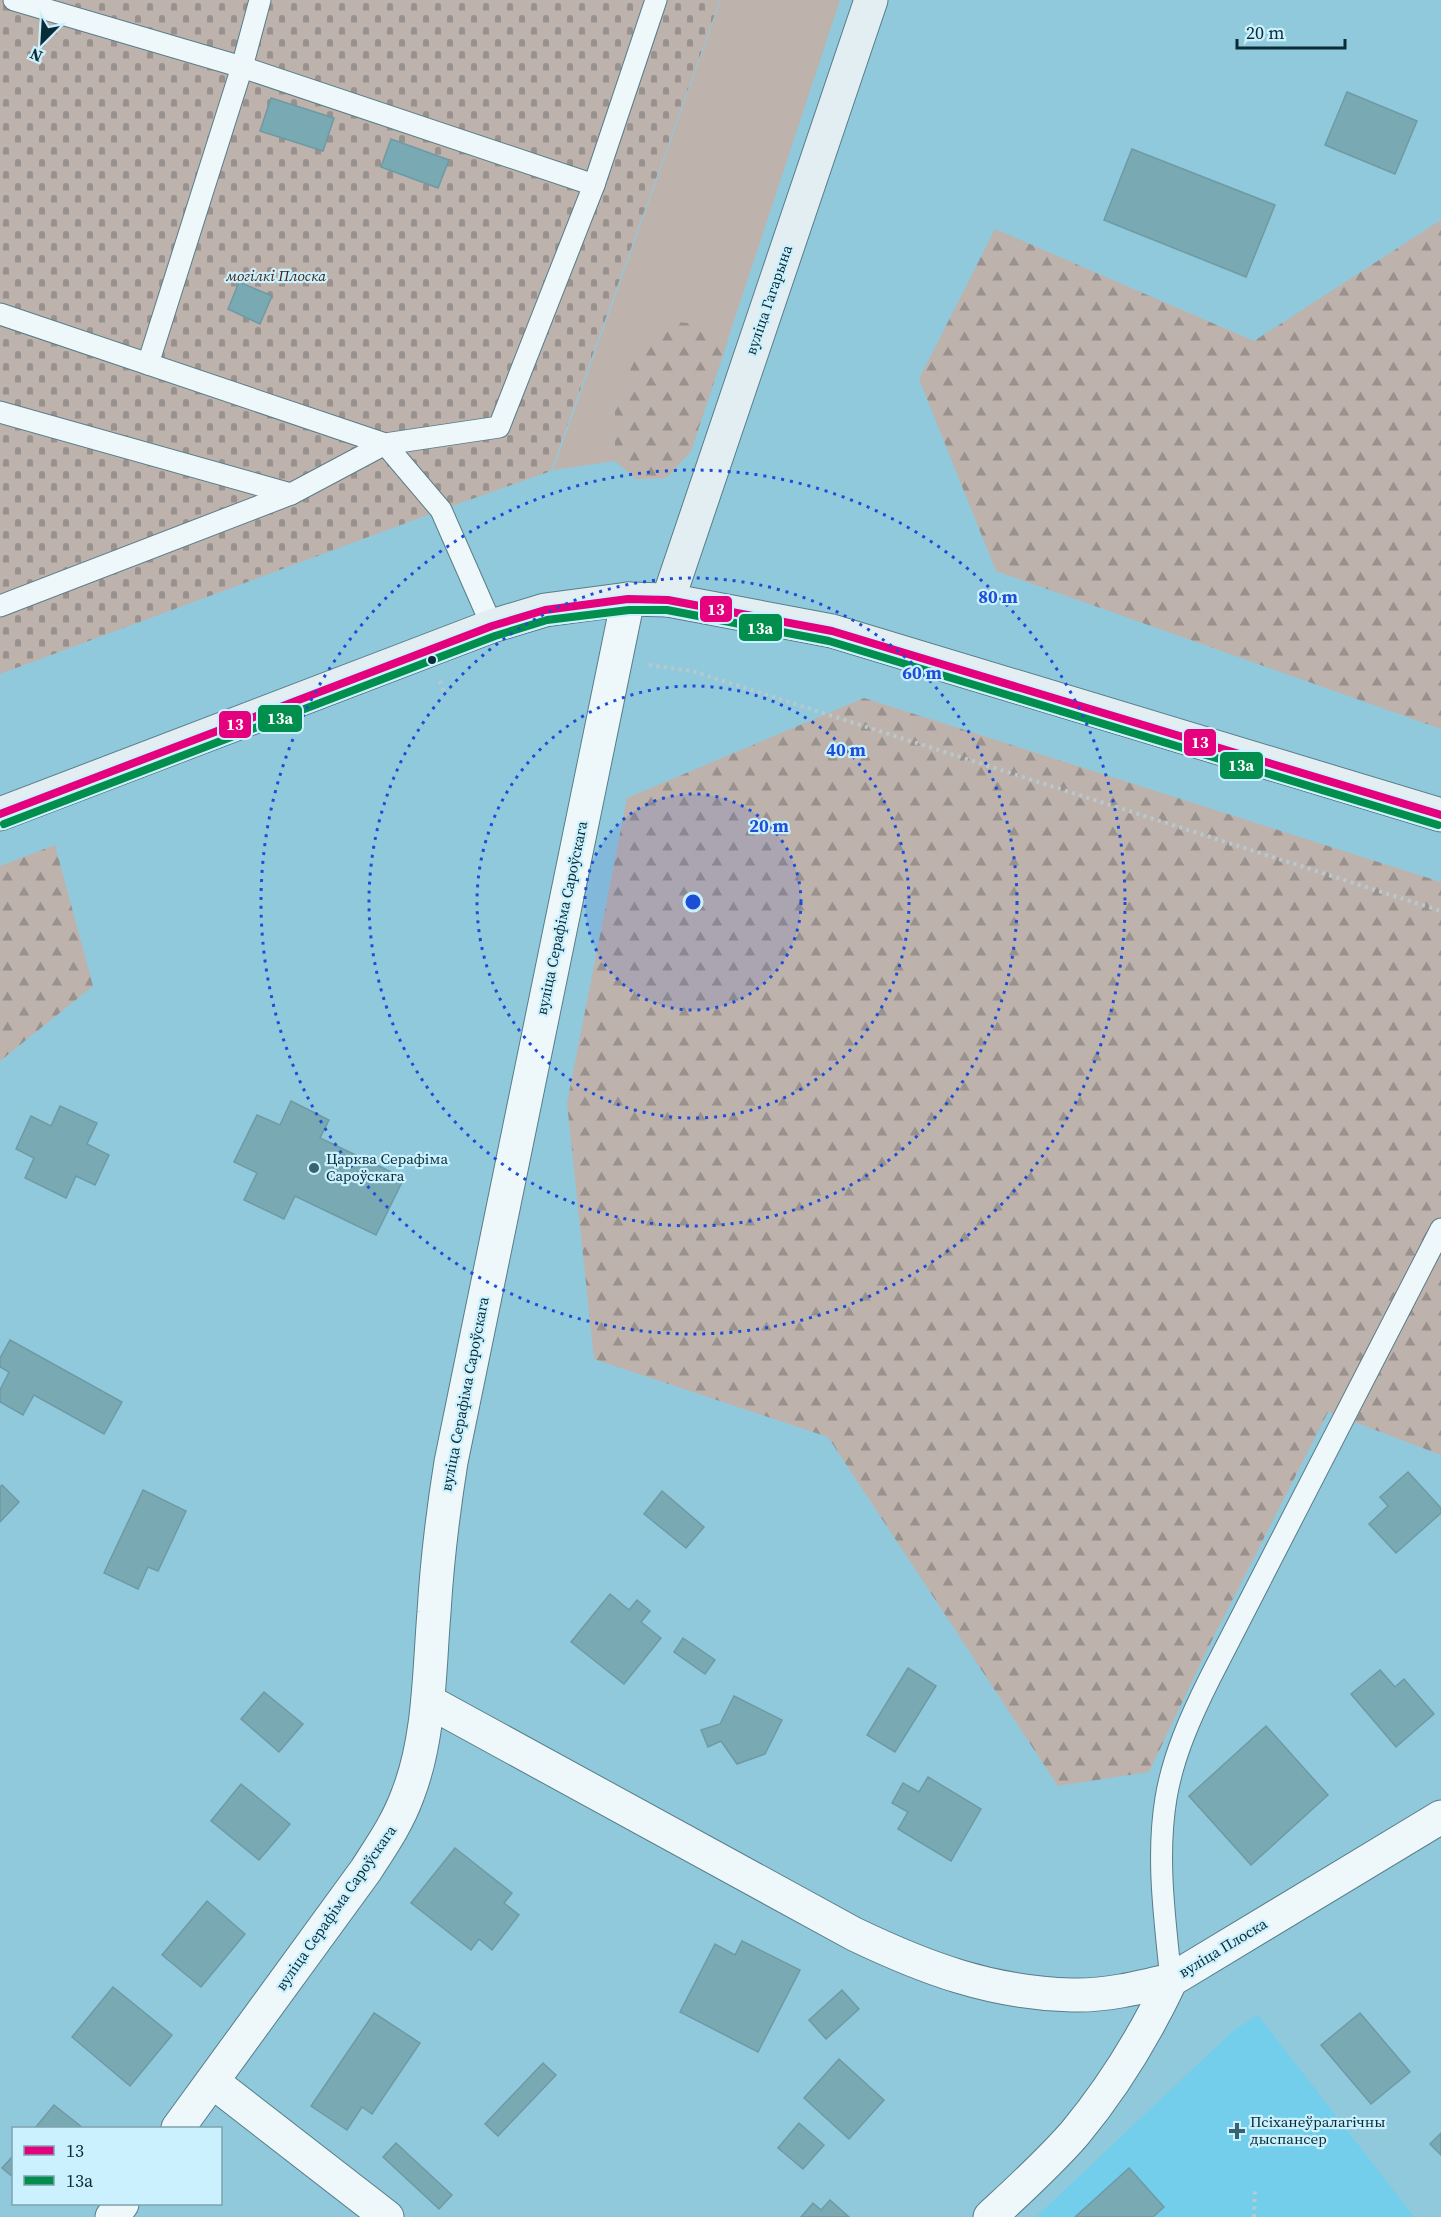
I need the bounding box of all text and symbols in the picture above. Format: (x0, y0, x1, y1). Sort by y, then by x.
north arrow (12, 12, 72, 72)
scale bar (1237, 12, 1345, 50)
text: 20 m (1246, 20, 1284, 45)
text: N (26, 43, 46, 68)
street label: вуліца Гагарына (740, 242, 797, 358)
park label: могілкі Плоска (225, 265, 326, 286)
text: 80 m (978, 584, 1018, 609)
line badge: 13 (699, 595, 733, 623)
text: 13 (707, 598, 725, 620)
line badge: 13а (738, 613, 783, 642)
text: 13а (747, 617, 773, 639)
unlabelled marker (426, 654, 438, 666)
text: 60 m (902, 660, 942, 685)
line badge: 13а (257, 704, 303, 733)
text: 13а (267, 707, 293, 729)
line badge: 13 (218, 710, 252, 739)
text: 13 (226, 713, 244, 735)
line badge: 13 (1183, 728, 1217, 757)
text: 13 (1191, 731, 1209, 753)
text: 40 m (826, 737, 866, 762)
line badge: 13а (1219, 751, 1264, 780)
text: 13а (1228, 754, 1254, 776)
text: 20 m (749, 813, 789, 838)
street label: вуліца Серафіма Сароўскага (531, 819, 592, 1017)
centre of rings (683, 892, 703, 912)
place label: Царква Серафіма Сароўскага (326, 1148, 448, 1186)
marker: Царква Серафіма Сароўскага (307, 1161, 321, 1175)
street label: вуліца Серафіма Сароўскага (435, 1295, 494, 1493)
street label: вуліца Серафіма Сароўскага (270, 1820, 401, 1995)
street label: вуліца Плоска (1175, 1913, 1271, 1982)
place label: Псіханеўралагічны дыспансер (1250, 2111, 1386, 2149)
marker: Псіханеўралагічны дыспансер (1228, 2122, 1246, 2140)
legend (12, 2127, 222, 2205)
text: 13 (66, 2138, 84, 2163)
text: 13а (66, 2168, 94, 2193)

